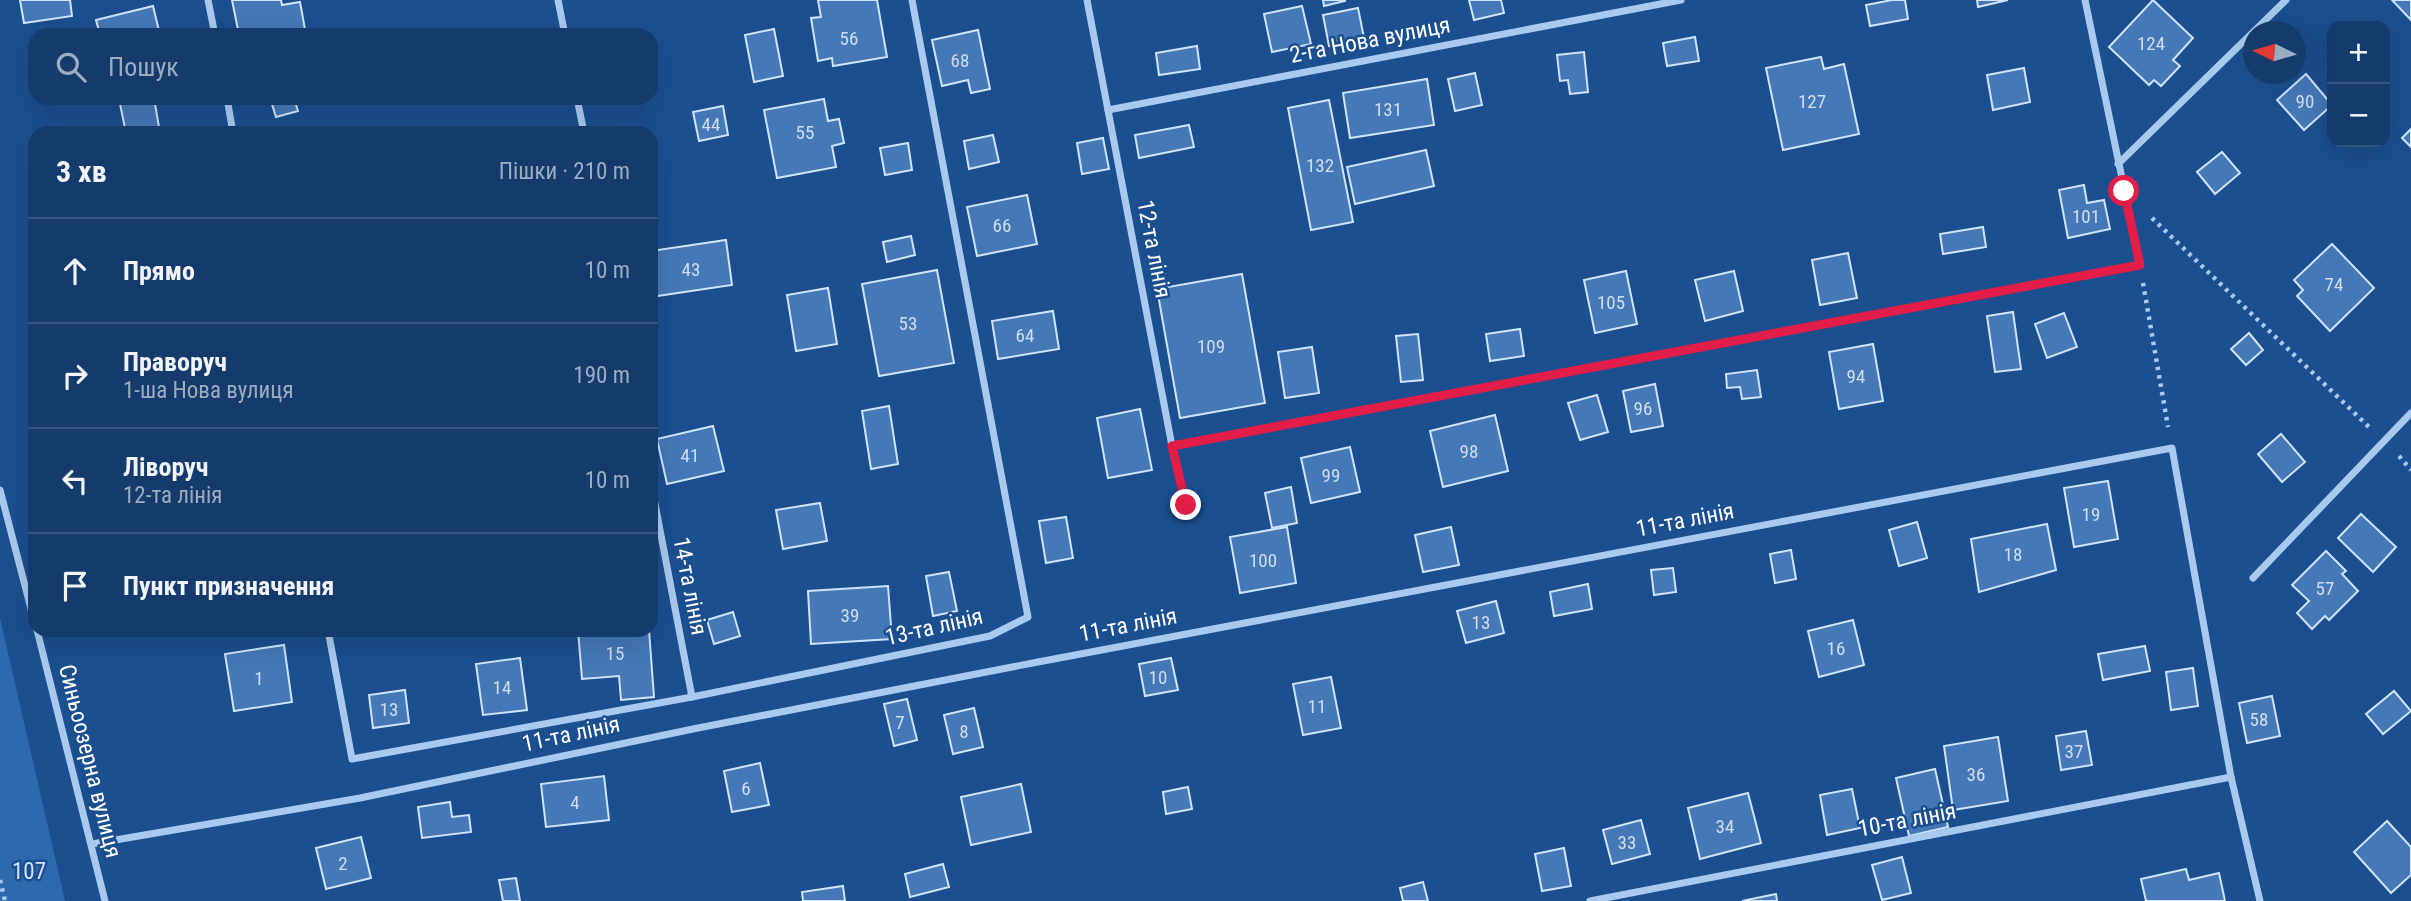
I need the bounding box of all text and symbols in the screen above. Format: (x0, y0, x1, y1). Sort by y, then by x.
street label: 2-га Нова вулиця (1287, 11, 1453, 69)
north arrow (2243, 21, 2306, 84)
map controls (2327, 21, 2390, 147)
button: + (2327, 21, 2390, 84)
house number: 56 (840, 27, 858, 50)
search box (28, 28, 658, 105)
house number: 124 (2137, 32, 2165, 55)
icon: search (52, 48, 90, 86)
house number: 68 (951, 49, 969, 72)
text: Пошук (108, 52, 179, 82)
button: − (2327, 84, 2390, 147)
house number: 127 (1798, 90, 1826, 113)
house number: 90 (2296, 90, 2314, 113)
house number: 131 (1374, 98, 1402, 121)
house number: 44 (702, 113, 720, 136)
house number: 55 (796, 121, 814, 144)
text: 3 хв (56, 154, 107, 189)
house number: 132 (1306, 154, 1334, 177)
text: Пішки · 210 m (499, 158, 630, 185)
route start (2108, 175, 2139, 206)
street label: 12-та лінія (1131, 198, 1177, 300)
house number: 101 (2072, 205, 2100, 228)
house number: 66 (993, 214, 1011, 237)
icon: ahead (56, 252, 94, 290)
text: Прямо (123, 256, 195, 286)
text: 10 m (585, 257, 630, 284)
house number: 43 (682, 258, 700, 281)
house number: 74 (2325, 273, 2343, 296)
house number: 105 (1597, 291, 1625, 314)
house number: 53 (899, 312, 917, 335)
house number: 64 (1016, 324, 1034, 347)
house number: 109 (1197, 335, 1225, 358)
text: Праворуч (123, 347, 227, 377)
icon: right (56, 357, 94, 395)
text: 190 m (573, 362, 630, 389)
house number: 94 (1847, 365, 1865, 388)
text: 1-ша Нова вулиця (123, 377, 294, 404)
house number: 96 (1634, 397, 1652, 420)
house number: 98 (1460, 440, 1478, 463)
house number: 41 (681, 444, 699, 467)
text: Ліворуч (123, 452, 208, 482)
icon: left (56, 462, 94, 500)
house number: 99 (1322, 464, 1340, 487)
text: 10 m (585, 467, 630, 494)
text: 12-та лінія (123, 482, 222, 509)
route end (1170, 489, 1201, 520)
street label: 11-та лінія (1634, 497, 1736, 543)
house number: 19 (2082, 503, 2100, 526)
street label: 14-та лінія (667, 535, 713, 637)
house number: 18 (2004, 543, 2022, 566)
house number: 100 (1249, 549, 1277, 572)
icon: arrive (56, 567, 94, 605)
text: Пункт призначення (123, 571, 334, 601)
house number: 57 (2316, 577, 2334, 600)
street label: 11-та лінія (1077, 602, 1179, 648)
street label: 13-та лінія (883, 603, 985, 651)
house number: 39 (841, 604, 859, 627)
house number: 13 (1472, 611, 1490, 634)
house number: 16 (1827, 637, 1845, 660)
house number: 15 (606, 642, 624, 665)
street label: Синьоозерна вулиця (53, 662, 127, 860)
house number: 10 (1149, 666, 1167, 689)
house number: 1 (254, 667, 264, 690)
house number: 14 (493, 676, 511, 699)
house number: 11 (1308, 695, 1326, 718)
house number: 13 (380, 698, 398, 721)
house number: 58 (2250, 708, 2268, 731)
street label: 11-та лінія (520, 710, 622, 758)
house number: 7 (895, 711, 905, 734)
house number: 8 (959, 720, 969, 743)
house number: 37 (2065, 740, 2083, 763)
house number: 36 (1967, 763, 1985, 786)
house number: 6 (741, 777, 751, 800)
house number: 4 (570, 791, 580, 814)
street label: 10-та лінія (1856, 797, 1958, 843)
house number: 34 (1716, 815, 1734, 838)
house number: 33 (1618, 831, 1636, 854)
house number: 2 (338, 852, 348, 875)
park label: 107 (12, 858, 46, 885)

